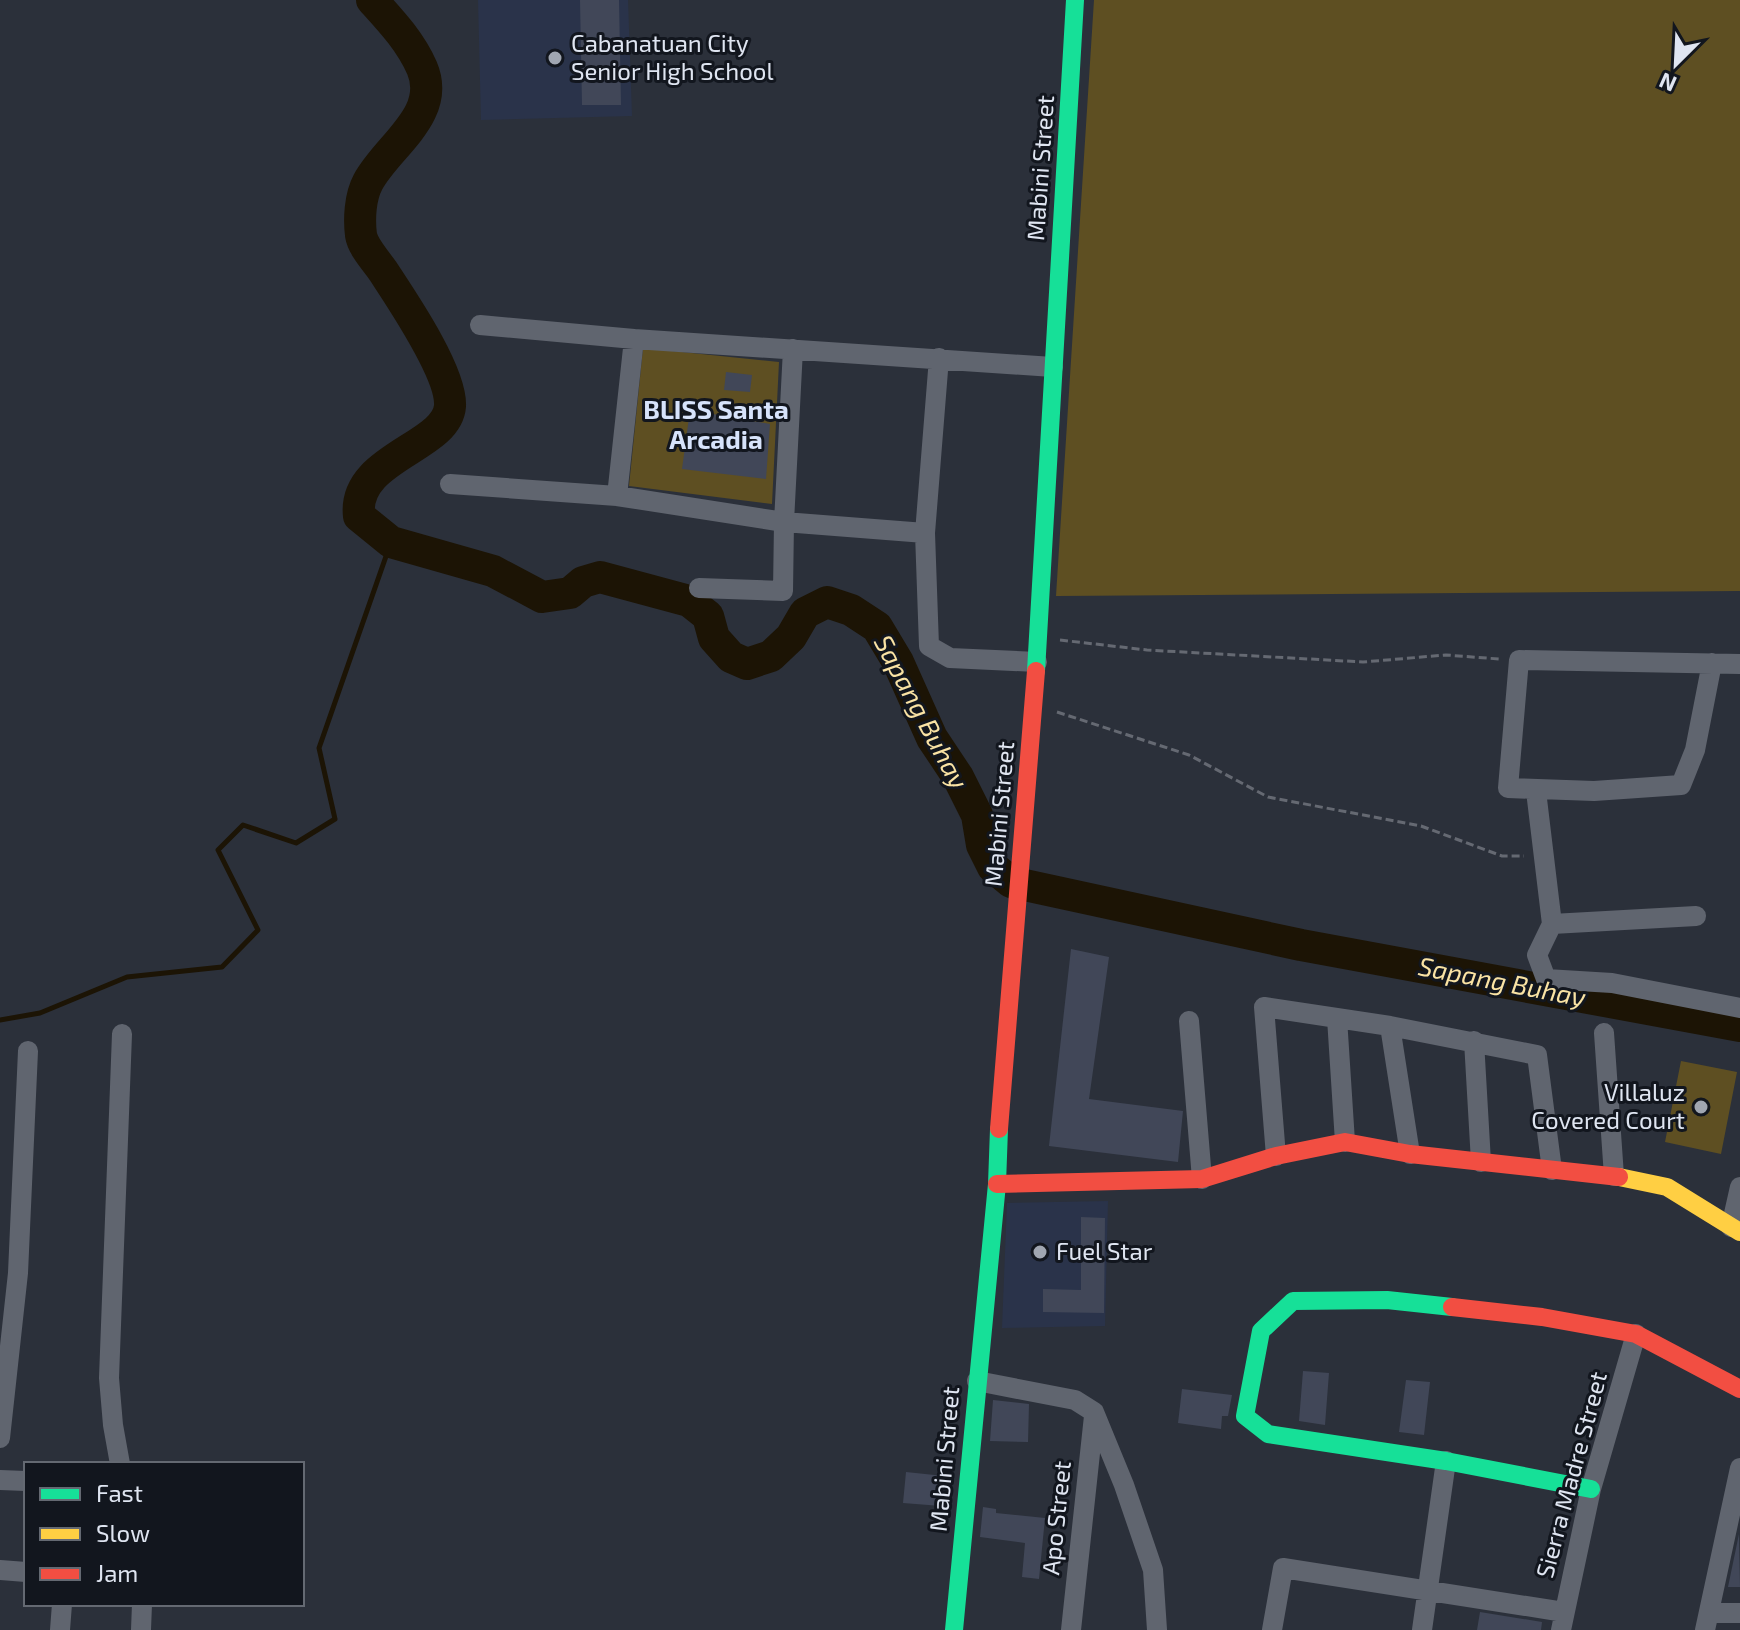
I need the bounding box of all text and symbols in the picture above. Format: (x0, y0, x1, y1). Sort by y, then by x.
north arrow (1636, 24, 1716, 104)
place label: Cabanatuan City Senior High School (571, 28, 774, 85)
marker: Cabanatuan City Senior High School (546, 49, 564, 67)
text: N (1655, 68, 1680, 98)
street label: Mabini Street (1020, 94, 1059, 242)
district label: BLISS Santa Arcadia (643, 393, 789, 454)
water label: Sapang Buhay (868, 629, 976, 794)
street label: Mabini Street (978, 740, 1019, 888)
water label: Sapang Buhay (1416, 949, 1589, 1013)
place label: Villaluz Covered Court (1531, 1077, 1685, 1134)
marker: Villaluz Covered Court (1692, 1098, 1710, 1116)
place label: Fuel Star (1056, 1236, 1153, 1265)
marker: Fuel Star (1031, 1243, 1049, 1261)
street label: Sierra Madre Street (1529, 1368, 1612, 1581)
street label: Mabini Street (923, 1385, 964, 1533)
street label: Apo Street (1035, 1459, 1076, 1576)
legend (24, 1462, 304, 1606)
text: Fast (96, 1478, 143, 1507)
text: Slow (96, 1518, 150, 1547)
text: Jam (96, 1558, 138, 1587)

